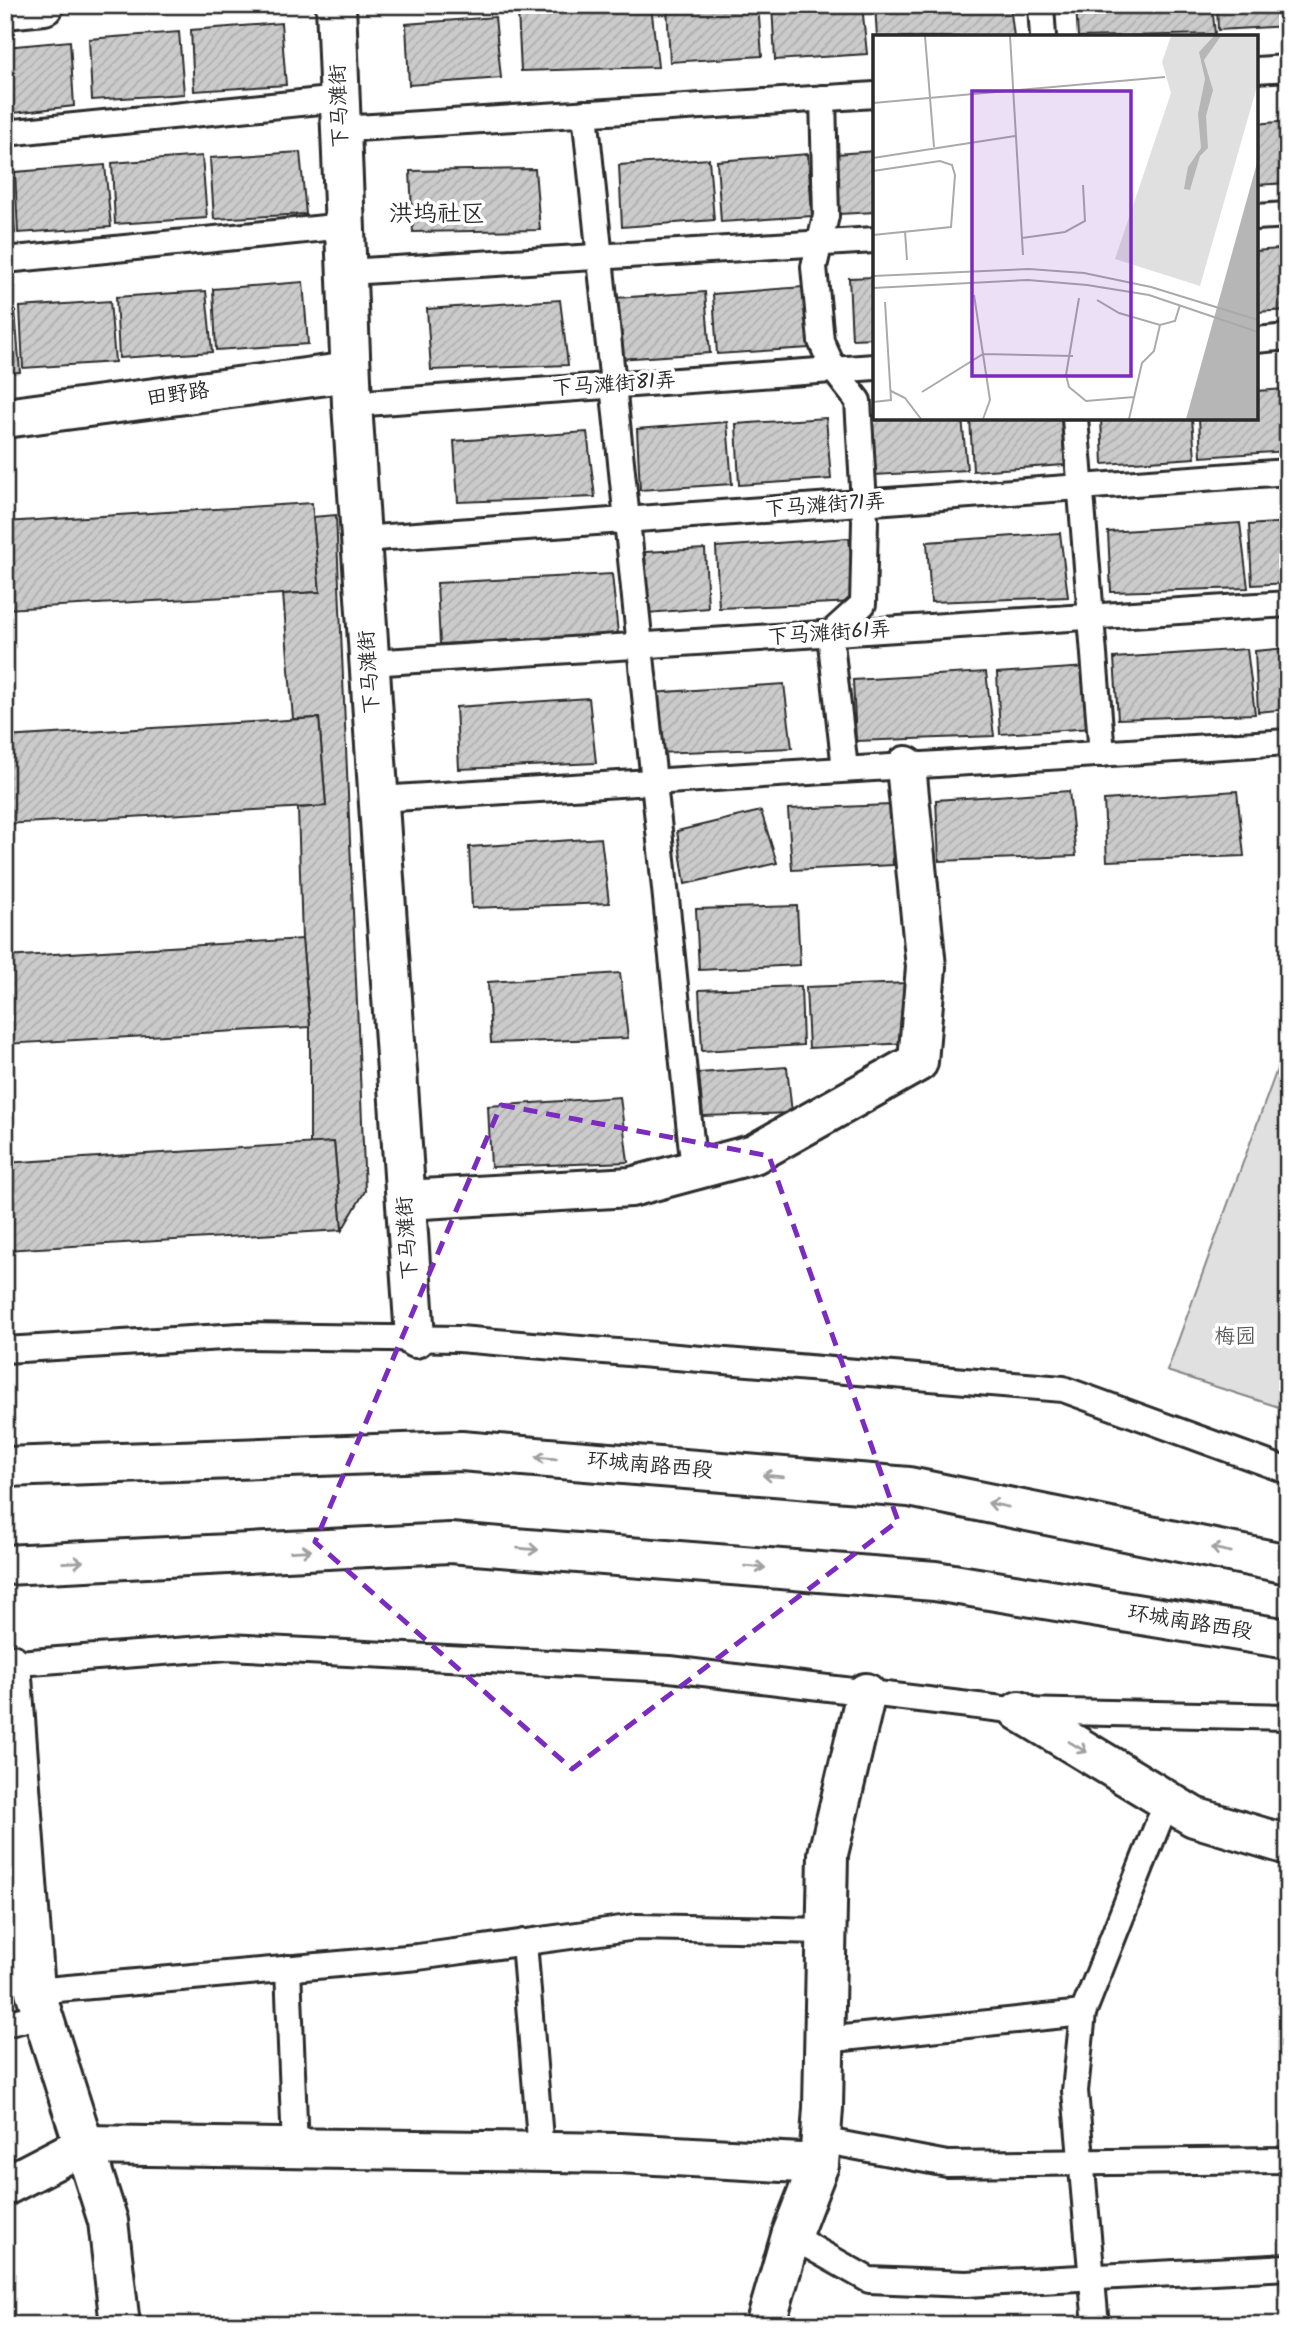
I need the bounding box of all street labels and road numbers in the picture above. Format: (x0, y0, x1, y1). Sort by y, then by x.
street label: 下马滩街 (322, 63, 358, 149)
street label: 下马滩街81弄 (551, 364, 677, 406)
street label: 田野路 (145, 374, 211, 416)
street label: 下马滩街71弄 (763, 485, 887, 527)
street label: 下马滩街61弄 (766, 613, 892, 655)
street label: 下马滩街 (351, 629, 389, 715)
street label: 下马滩街 (389, 1195, 427, 1281)
street label: 环城南路西段 (586, 1444, 714, 1488)
street label: 环城南路西段 (1125, 1597, 1255, 1649)

